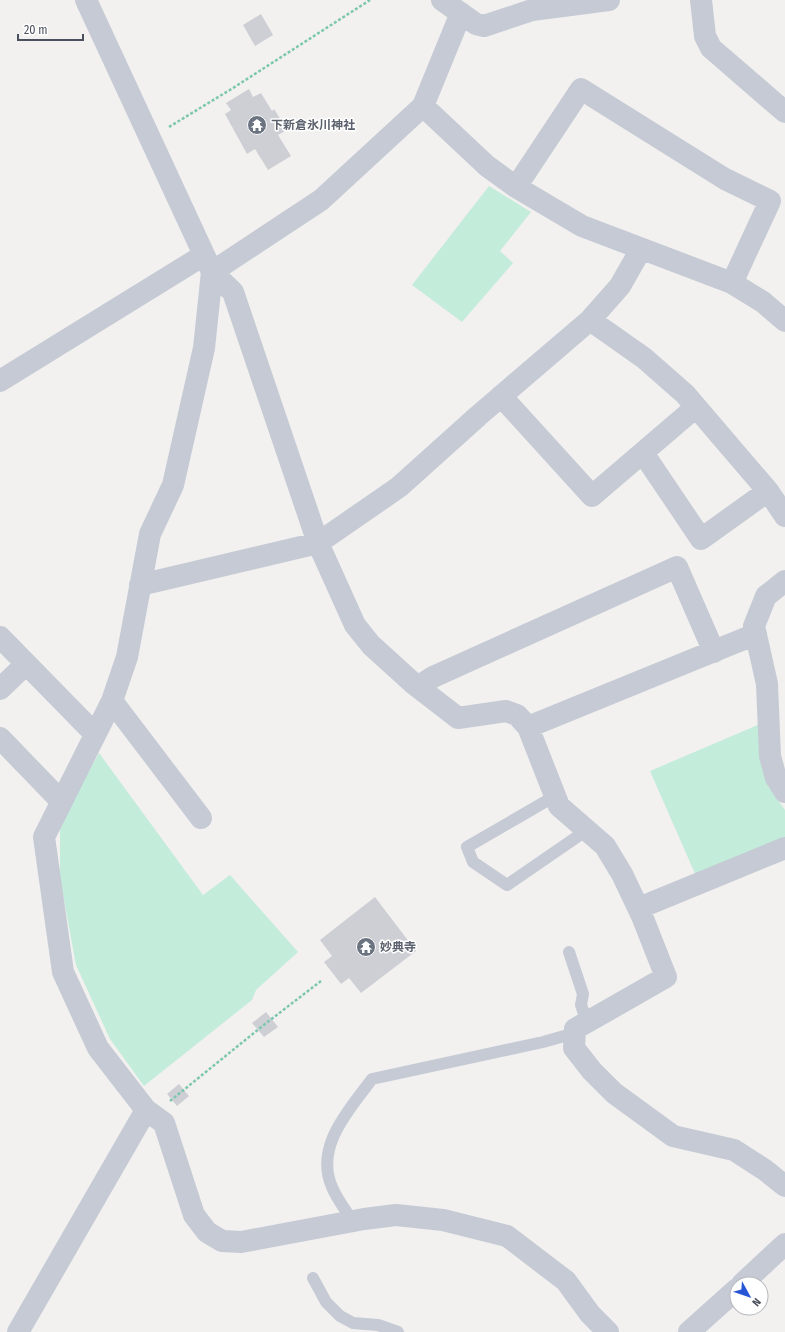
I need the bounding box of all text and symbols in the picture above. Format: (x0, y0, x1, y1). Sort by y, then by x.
scale bar (18, 16, 83, 42)
text: 20 m (24, 23, 48, 37)
temple icon: 下新倉氷川神社 (246, 114, 268, 136)
place label: 下新倉氷川神社 (271, 118, 355, 132)
temple icon: 妙典寺 (355, 936, 377, 958)
place label: 妙典寺 (380, 940, 416, 954)
north arrow (729, 1276, 769, 1316)
text: N (749, 1295, 763, 1309)

